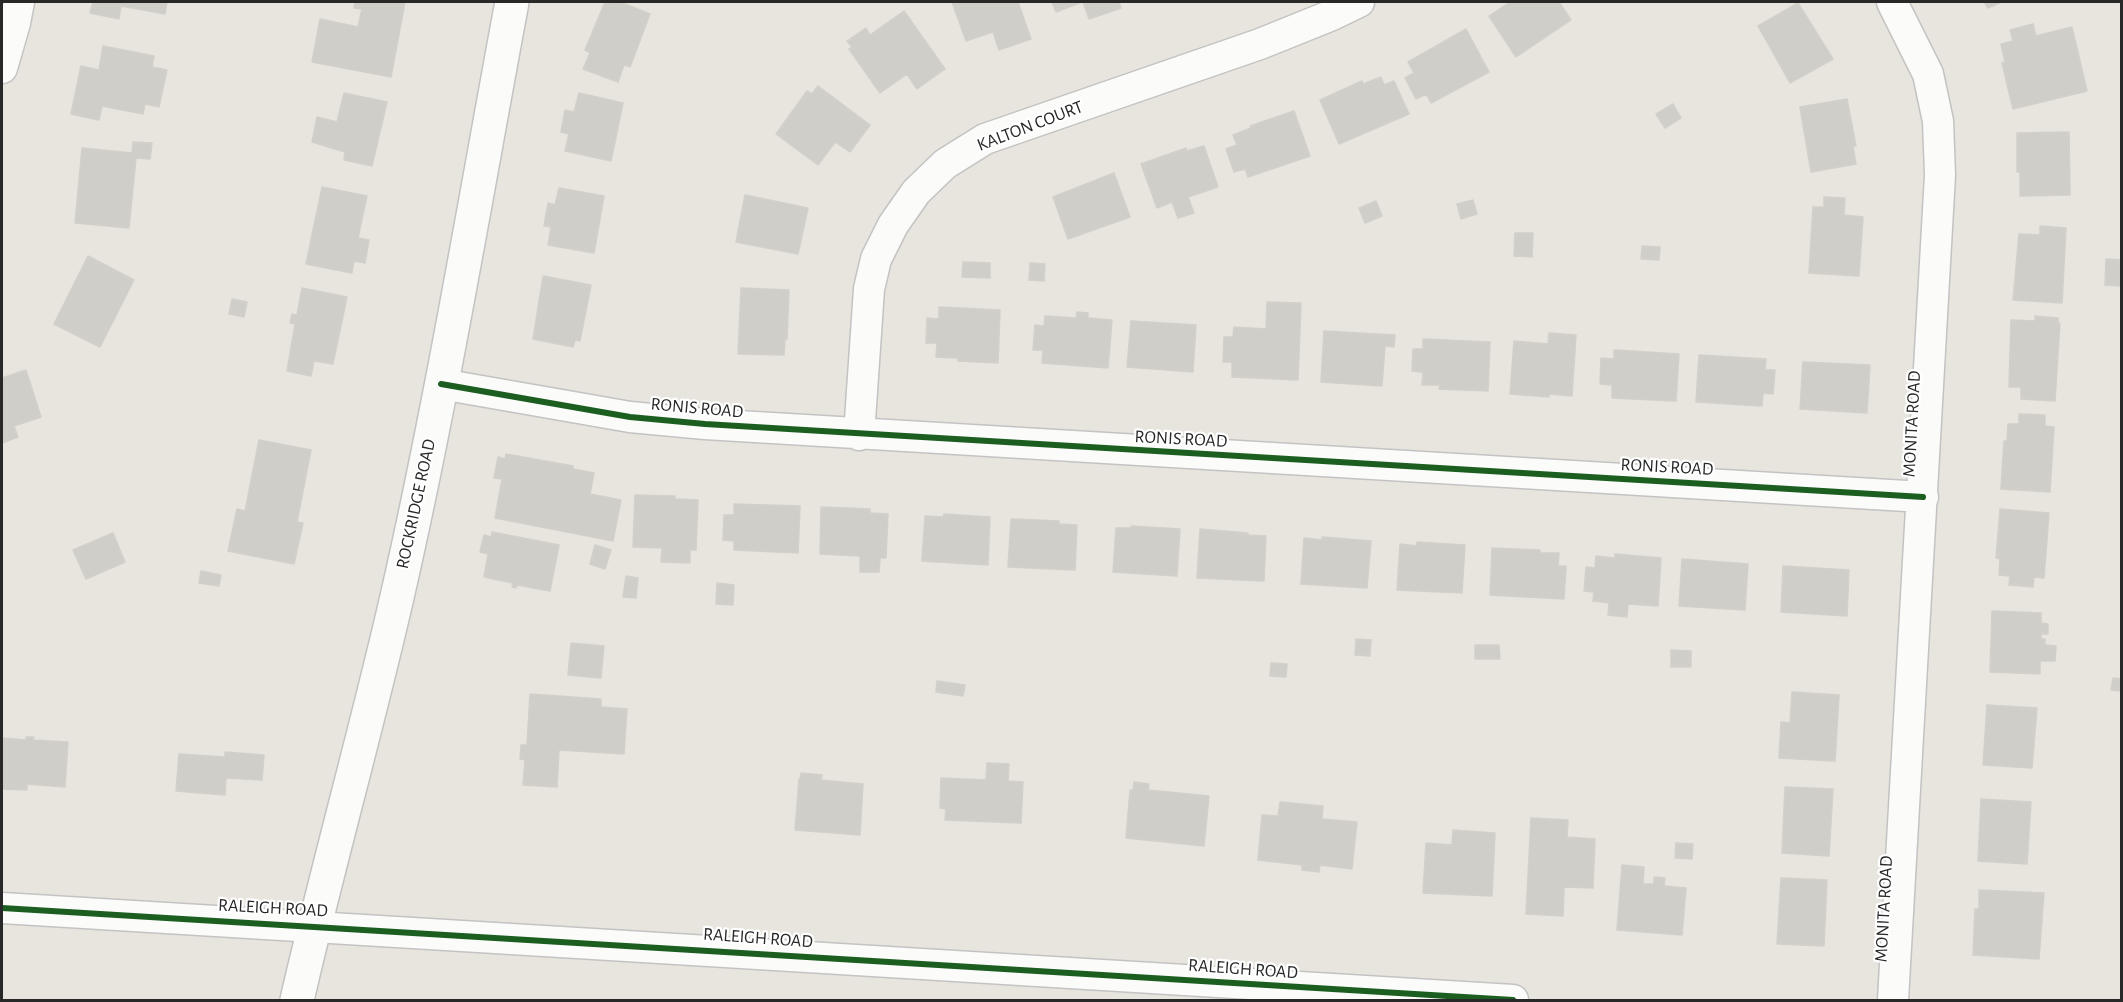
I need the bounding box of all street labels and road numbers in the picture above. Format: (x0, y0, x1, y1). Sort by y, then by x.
street label: KALTON COURT (974, 96, 1086, 156)
street label: MONITA ROAD (1898, 370, 1926, 478)
street label: RONIS ROAD (650, 393, 744, 423)
street label: RONIS ROAD (1134, 426, 1228, 452)
street label: ROCKRIDGE ROAD (392, 437, 440, 571)
street label: RONIS ROAD (1620, 454, 1714, 480)
street label: MONITA ROAD (1870, 855, 1898, 963)
street label: RALEIGH ROAD (217, 894, 329, 922)
street label: RALEIGH ROAD (702, 923, 814, 953)
street label: RALEIGH ROAD (1187, 954, 1299, 984)

